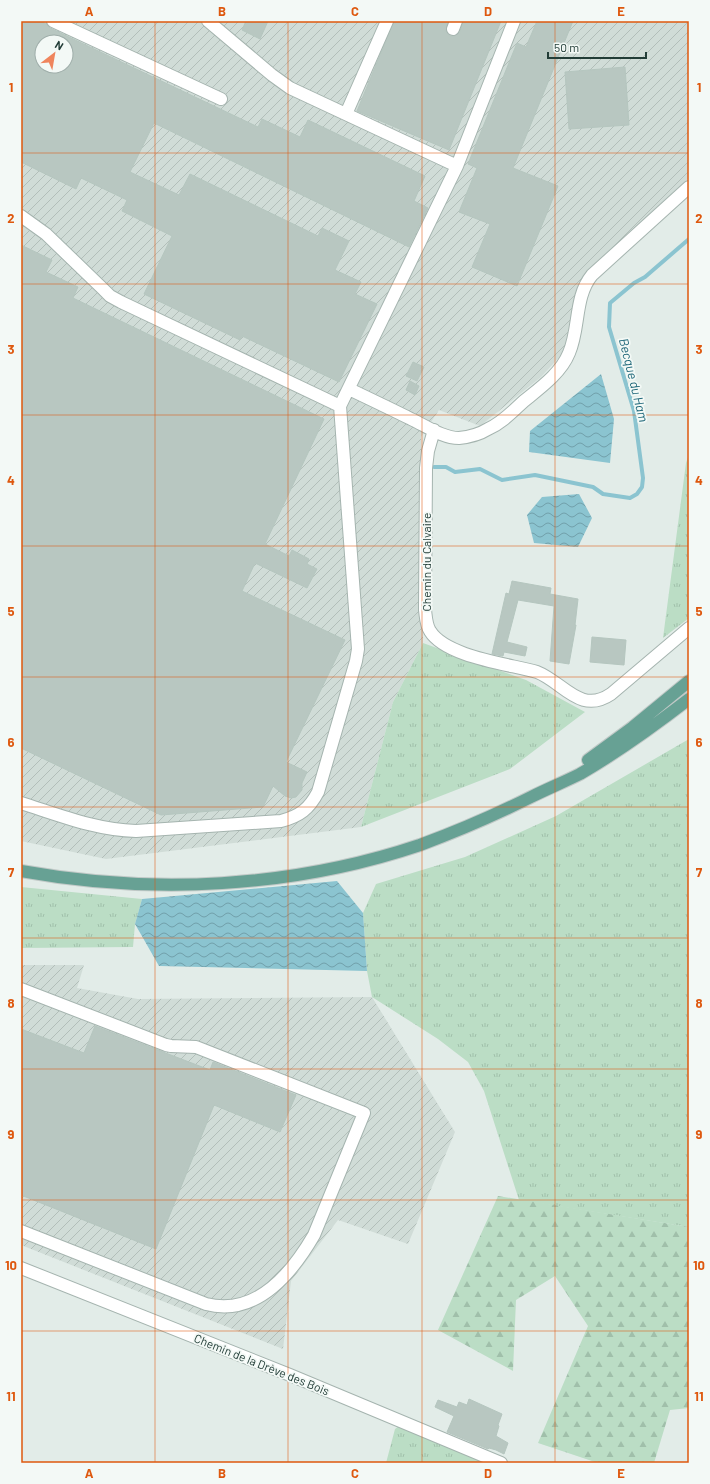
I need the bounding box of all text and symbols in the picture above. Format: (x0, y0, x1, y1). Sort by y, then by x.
text: A (85, 3, 94, 19)
text: B (218, 3, 226, 19)
text: C (351, 3, 359, 19)
text: D (484, 3, 492, 19)
text: E (617, 3, 625, 19)
north arrow (34, 34, 74, 74)
scale bar (548, 34, 646, 60)
text: N (53, 38, 66, 52)
text: 50 m (554, 40, 579, 54)
text: 1 (9, 79, 13, 95)
text: 1 (697, 79, 701, 95)
text: 2 (7, 210, 15, 226)
text: 2 (695, 210, 703, 226)
water label: Becque du Ham (616, 336, 652, 424)
text: 3 (7, 341, 15, 357)
text: 3 (695, 341, 703, 357)
text: 4 (7, 472, 15, 488)
text: 4 (695, 472, 703, 488)
street label: Chemin du Calvaire (419, 513, 433, 611)
text: 5 (7, 603, 15, 619)
text: 5 (695, 603, 703, 619)
text: 6 (8, 734, 15, 750)
text: 6 (696, 734, 703, 750)
text: 7 (8, 864, 15, 880)
text: 7 (696, 864, 703, 880)
text: 8 (7, 995, 15, 1011)
text: 8 (695, 995, 703, 1011)
text: 9 (8, 1126, 15, 1142)
text: 9 (696, 1126, 703, 1142)
text: 10 (5, 1257, 17, 1273)
text: 10 (693, 1257, 705, 1273)
street label: Chemin de la Drève des Bois (192, 1330, 332, 1398)
text: 11 (6, 1388, 16, 1404)
text: 11 (694, 1388, 704, 1404)
text: A (85, 1465, 94, 1481)
text: B (218, 1465, 226, 1481)
text: C (351, 1465, 359, 1481)
text: D (484, 1465, 492, 1481)
text: E (617, 1465, 625, 1481)

